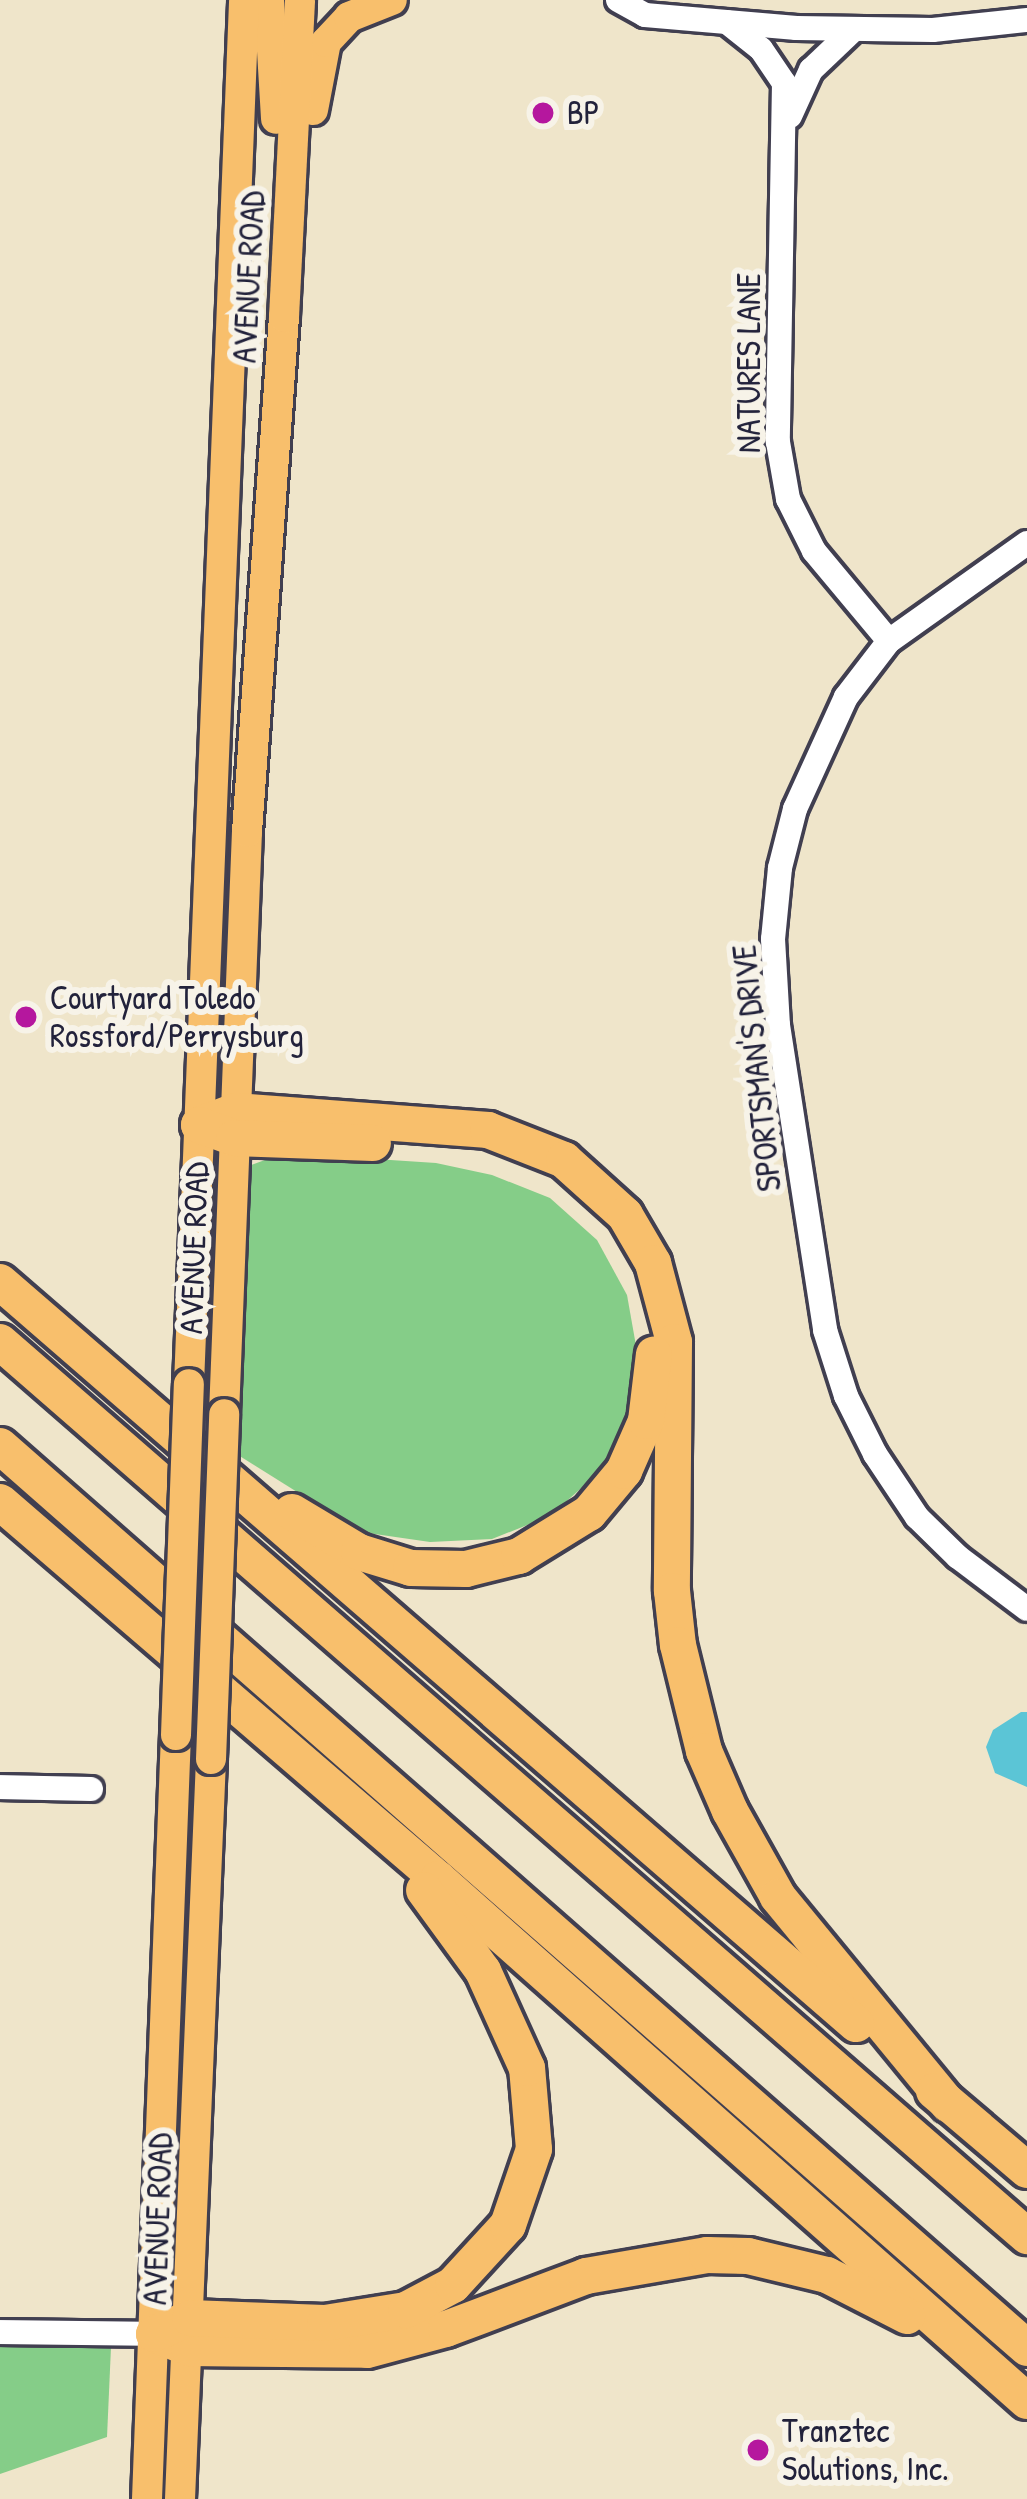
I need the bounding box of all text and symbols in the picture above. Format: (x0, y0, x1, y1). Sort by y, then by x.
place label: BP (567, 93, 600, 133)
marker: BP (530, 100, 556, 126)
street label: AVENUE ROAD (225, 190, 273, 364)
street label: NATURES LANE (729, 273, 769, 453)
street label: SPORTSMAN'S DRIVE (724, 943, 790, 1193)
place label: Courtyard Toledo Rossford/Perrysburg (50, 978, 304, 1056)
marker: Courtyard Toledo Rossford/Perrysburg (13, 1004, 39, 1030)
street label: AVENUE ROAD (171, 1161, 217, 1335)
street label: AVENUE ROAD (135, 2132, 181, 2306)
place label: Tranztec Solutions, Inc. (782, 2411, 949, 2489)
marker: Tranztec Solutions, Inc. (745, 2437, 771, 2463)

